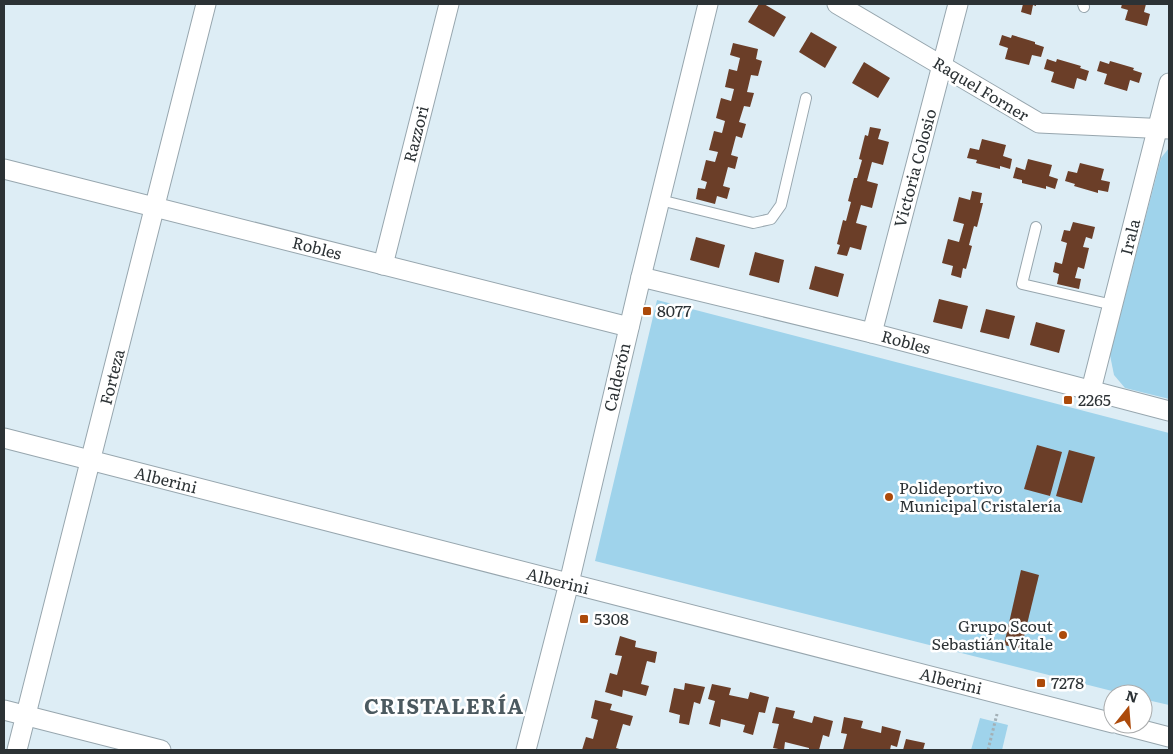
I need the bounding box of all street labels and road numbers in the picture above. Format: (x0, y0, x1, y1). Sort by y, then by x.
street label: Raquel Forner (929, 50, 1034, 127)
street label: Razzori (396, 103, 434, 165)
street label: Victoria Colosio (887, 106, 941, 230)
street label: Irala (1113, 216, 1145, 257)
street label: Robles (290, 229, 344, 265)
street label: Robles (879, 323, 934, 359)
street label: Calderón (596, 340, 636, 414)
street label: Forteza (92, 346, 130, 407)
street label: Alberini (132, 460, 200, 498)
street label: Alberini (524, 561, 592, 599)
street label: Alberini (917, 661, 985, 699)

